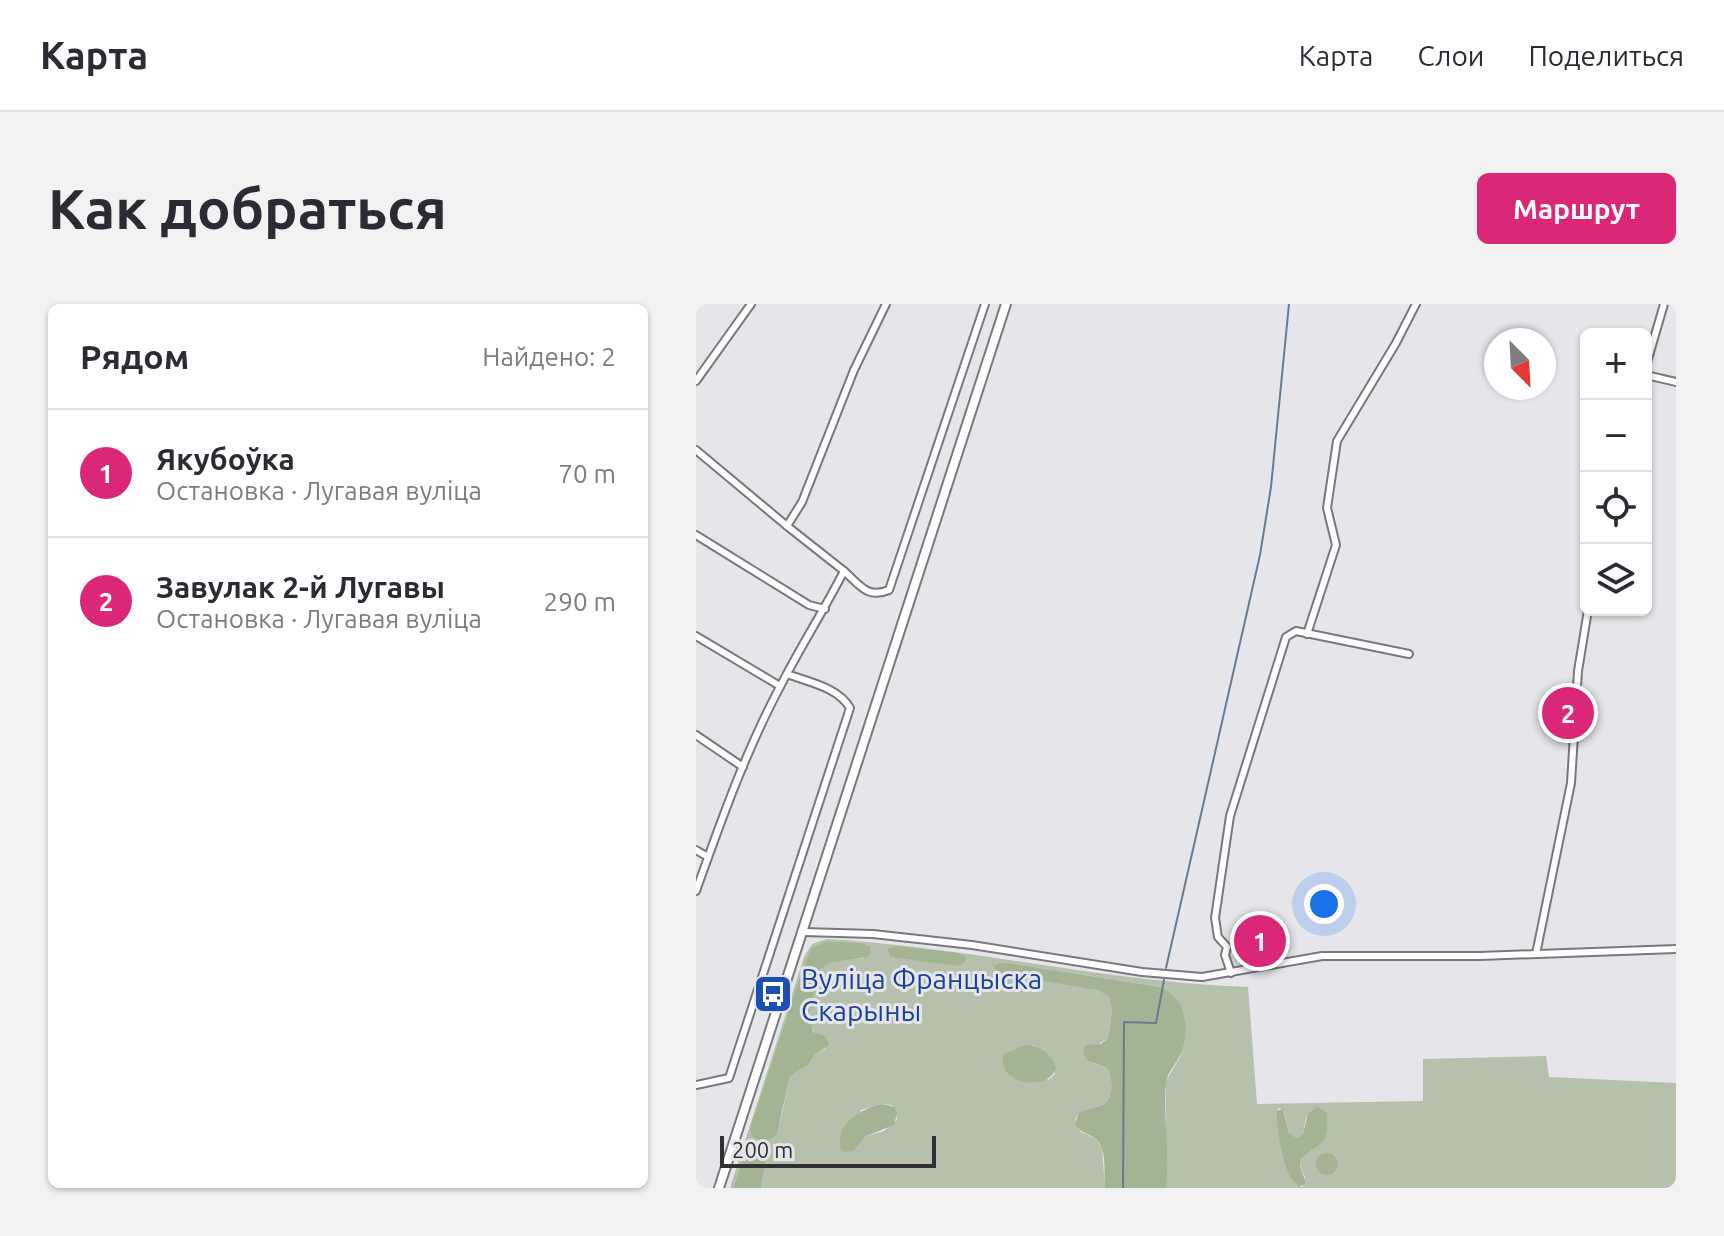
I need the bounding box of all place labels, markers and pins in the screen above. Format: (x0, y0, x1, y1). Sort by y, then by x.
pin: 2 (1542, 683, 1594, 743)
pin: 1 (1234, 911, 1286, 971)
place label: Вуліца Францыска Скарыны (801, 963, 1042, 1026)
bus stop icon: Вуліца Францыска Скарыны (752, 973, 794, 1015)

